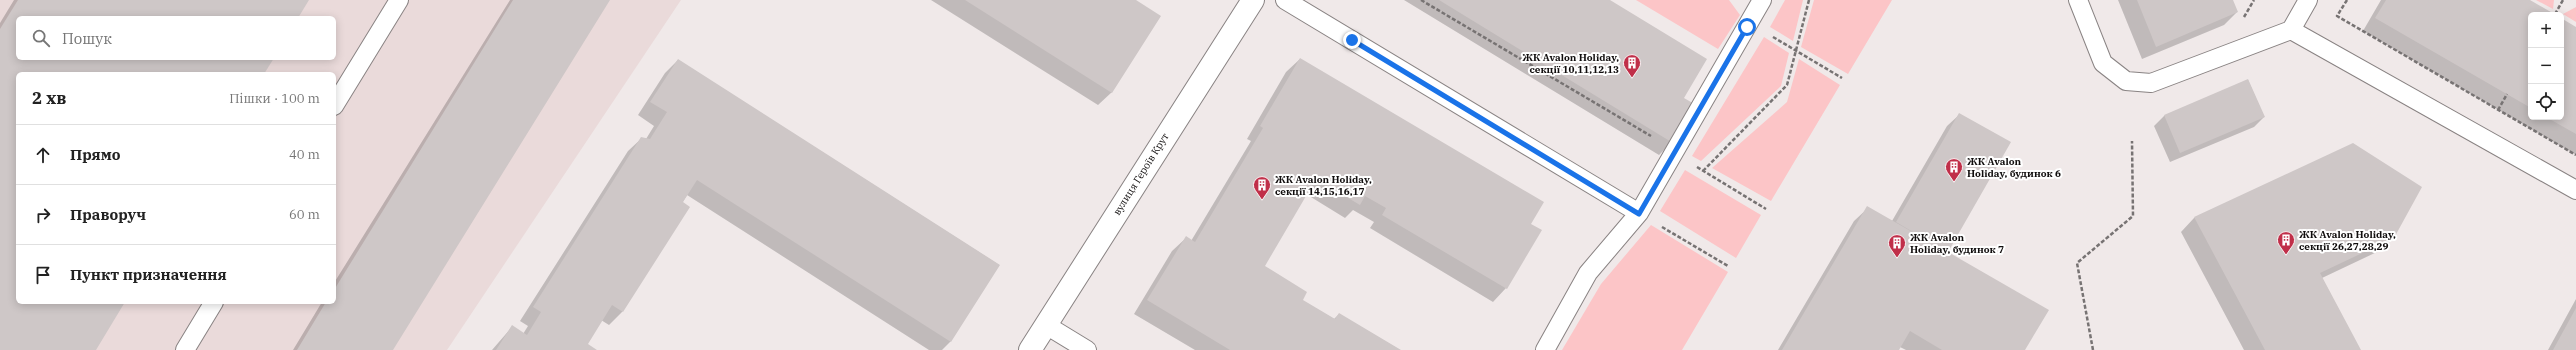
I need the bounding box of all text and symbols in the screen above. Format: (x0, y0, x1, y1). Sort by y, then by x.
map controls (2528, 12, 2564, 120)
button: + (2528, 12, 2564, 48)
search box (16, 16, 336, 60)
route start (1738, 18, 1756, 36)
icon: search (30, 27, 52, 49)
text: Пошук (62, 29, 112, 48)
route end (1343, 31, 1361, 49)
button: − (2528, 48, 2564, 84)
place label: ЖК Avalon Holiday, секції 10,11,12,13 (1522, 51, 1619, 76)
building icon: ЖК Avalon Holiday, секції 10,11,12,13 (1622, 53, 1642, 78)
button: locate (2528, 84, 2564, 120)
text: 2 хв (32, 87, 66, 109)
text: Пішки · 100 m (229, 90, 320, 107)
street label: вулиця Героїв Крут (1110, 130, 1172, 218)
icon: ahead (32, 144, 54, 166)
text: Прямо (70, 145, 121, 164)
text: 40 m (289, 146, 320, 163)
place label: ЖК Avalon Holiday, будинок 6 (1967, 155, 2061, 180)
building icon: ЖК Avalon Holiday, будинок 6 (1944, 157, 1964, 182)
place label: ЖК Avalon Holiday, секції 14,15,16,17 (1275, 173, 1372, 198)
building icon: ЖК Avalon Holiday, секції 14,15,16,17 (1252, 175, 1272, 200)
icon: right (32, 204, 54, 226)
text: Праворуч (70, 205, 146, 224)
text: 60 m (289, 206, 320, 223)
place label: ЖК Avalon Holiday, секції 26,27,28,29 (2299, 228, 2396, 253)
building icon: ЖК Avalon Holiday, секції 26,27,28,29 (2276, 230, 2296, 255)
place label: ЖК Avalon Holiday, будинок 7 (1910, 231, 2004, 256)
building icon: ЖК Avalon Holiday, будинок 7 (1887, 233, 1907, 258)
icon: arrive (32, 264, 54, 286)
text: Пункт призначення (70, 265, 227, 284)

